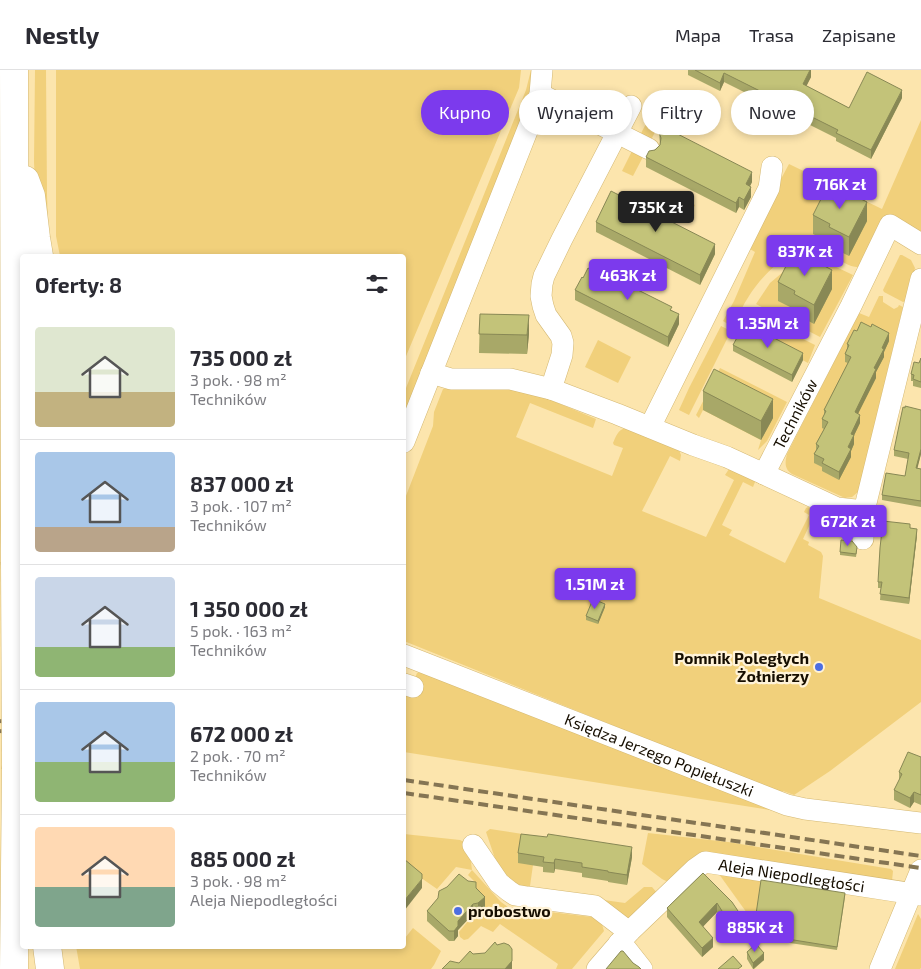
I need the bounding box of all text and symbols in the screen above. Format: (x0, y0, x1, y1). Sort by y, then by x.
text: Nestly (25, 20, 99, 49)
text: Mapa (675, 24, 721, 46)
text: Trasa (749, 24, 794, 46)
text: Zapisane (822, 24, 896, 46)
chip: Kupno (421, 90, 509, 135)
chip: Wynajem (519, 90, 632, 135)
chip: Filtry (642, 90, 721, 135)
chip: Nowe (731, 90, 814, 135)
pin: 716K zł (794, 168, 886, 210)
text: 716K zł (814, 174, 866, 193)
pin: 735K zł (610, 190, 702, 233)
text: 735K zł (629, 197, 683, 216)
pin: 837K zł (759, 234, 851, 277)
text: 837K zł (777, 241, 833, 260)
pin: 463K zł (582, 258, 674, 301)
text: 463K zł (600, 265, 656, 284)
icon: filters (363, 270, 391, 298)
text: Oferty: 8 (35, 272, 122, 297)
pin: 1.35M zł (716, 306, 820, 349)
text: 1.35M zł (738, 313, 798, 332)
text: 735 000 zł (190, 345, 292, 370)
icon: home (75, 347, 135, 407)
text: 3 pok. · 98 m² (190, 370, 287, 389)
street label: Techników (769, 375, 821, 452)
text: Techników (190, 389, 267, 408)
text: 837 000 zł (190, 471, 294, 496)
icon: home (75, 472, 135, 532)
text: 3 pok. · 107 m² (190, 496, 292, 515)
pin: 672K zł (802, 504, 894, 547)
text: 672K zł (821, 511, 875, 530)
text: Techników (190, 515, 267, 534)
pin: 1.51M zł (543, 568, 647, 610)
text: 1.51M zł (566, 574, 624, 593)
text: 1 350 000 zł (190, 596, 308, 621)
icon: home (75, 597, 135, 657)
text: 5 pok. · 163 m² (190, 621, 292, 640)
text: Techników (190, 640, 267, 659)
place label: Pomnik Poległych Żołnierzy (674, 648, 809, 686)
marker: Pomnik Poległych Żołnierzy (813, 661, 825, 673)
street label: Księdza Jerzego Popiełuszki (562, 709, 757, 800)
text: 672 000 zł (190, 721, 293, 746)
icon: home (75, 722, 135, 782)
text: 2 pok. · 70 m² (190, 746, 286, 765)
text: Techników (190, 765, 267, 784)
text: 885 000 zł (190, 846, 295, 871)
icon: home (75, 847, 135, 907)
street label: Aleja Niepodległości (717, 854, 866, 895)
text: 3 pok. · 98 m² (190, 871, 287, 890)
text: Aleja Niepodległości (190, 890, 338, 909)
place label: probostwo (468, 901, 551, 920)
marker: probostwo (452, 905, 464, 917)
pin: 885K zł (709, 910, 801, 953)
text: 885K zł (727, 917, 783, 936)

